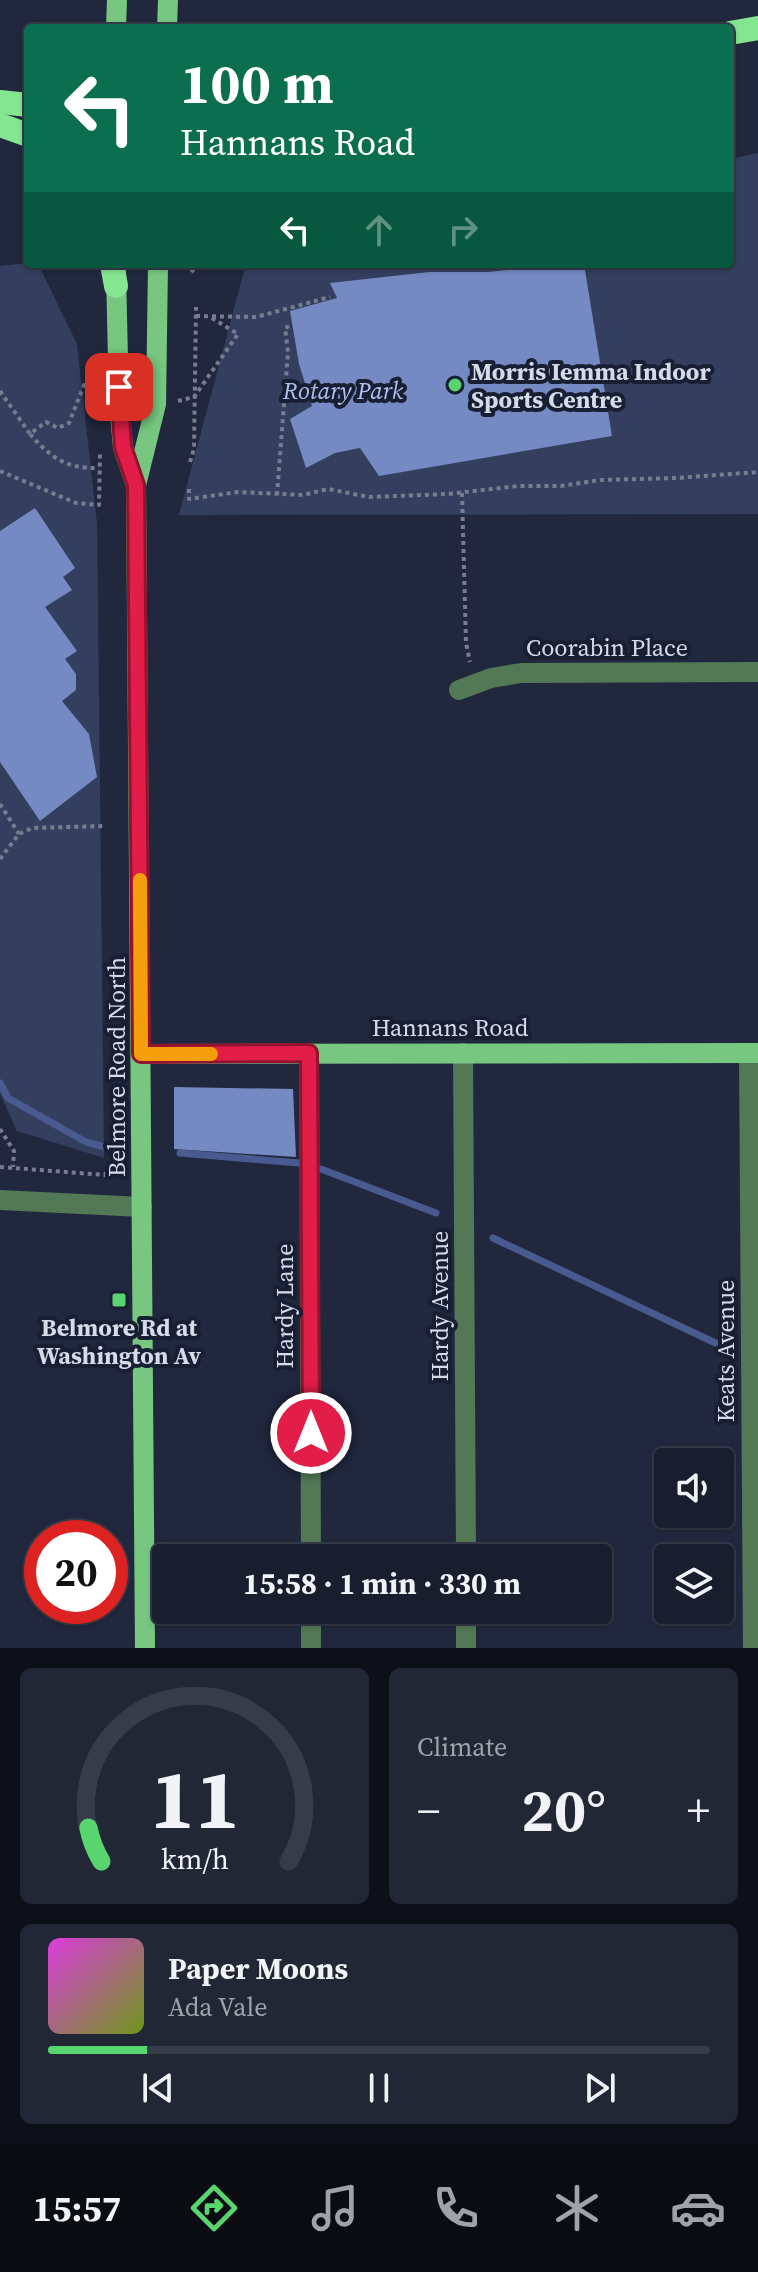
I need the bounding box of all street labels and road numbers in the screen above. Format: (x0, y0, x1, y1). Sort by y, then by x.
street label: Coorabin Place (526, 631, 688, 664)
street label: Belmore Road North (100, 957, 133, 1177)
street label: Hannans Road (372, 1011, 529, 1044)
street label: Hardy Avenue (423, 1231, 456, 1381)
street label: Hardy Lane (268, 1244, 301, 1368)
street label: Keats Avenue (709, 1280, 742, 1422)

